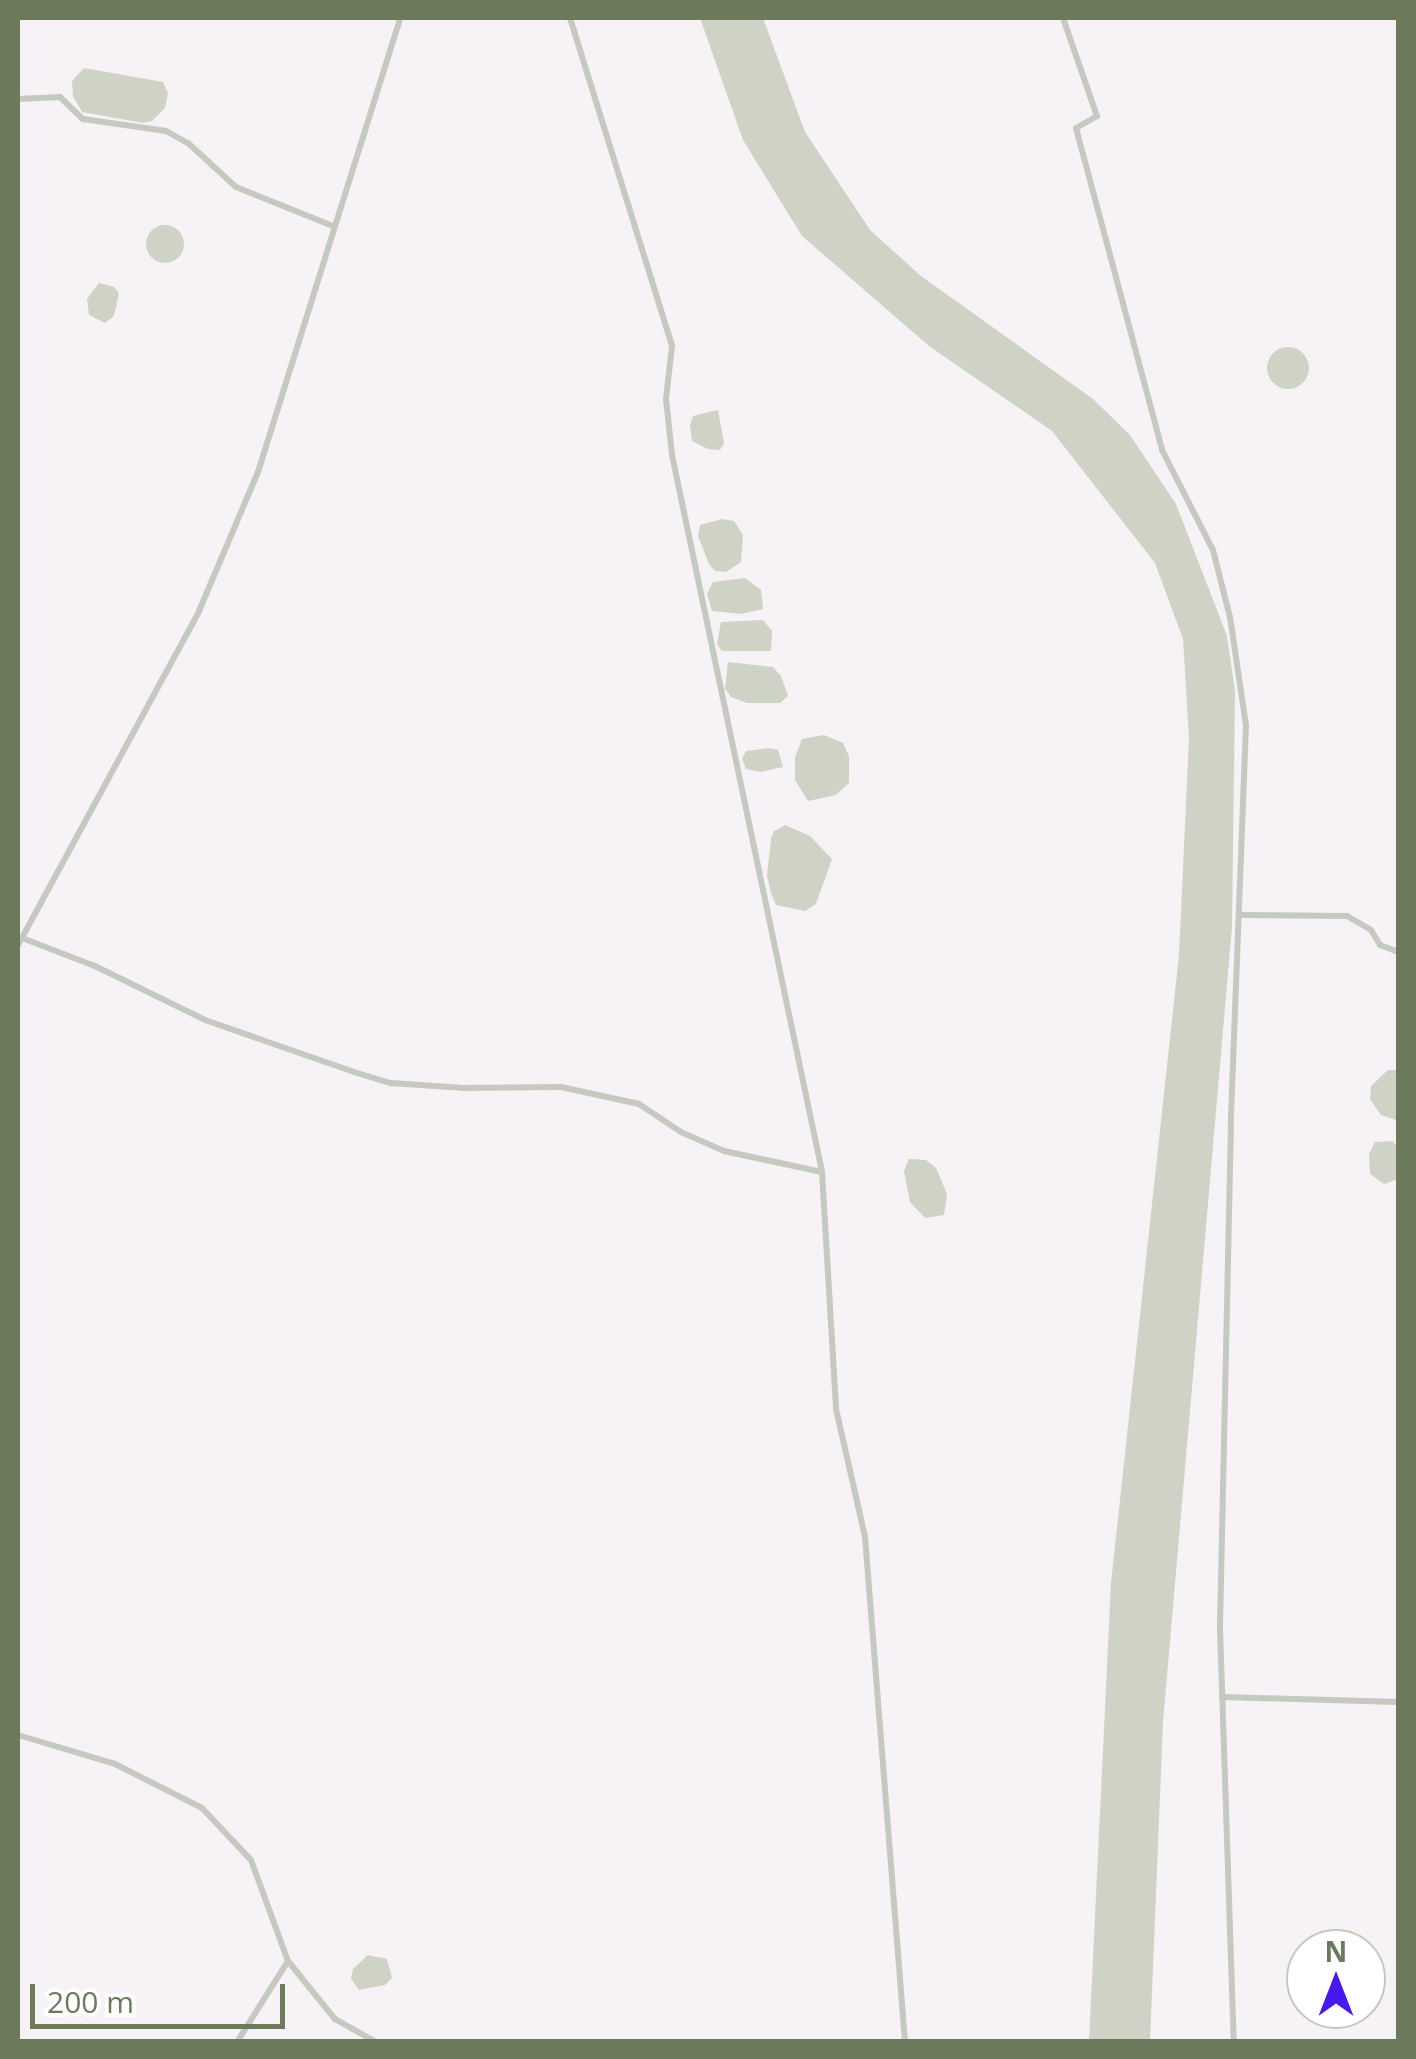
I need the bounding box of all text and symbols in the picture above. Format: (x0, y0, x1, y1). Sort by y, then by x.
north arrow (1286, 1929, 1386, 2029)
text: N (1325, 1932, 1347, 1970)
scale bar (35, 1964, 290, 2026)
text: 200 m (47, 1981, 134, 2022)

